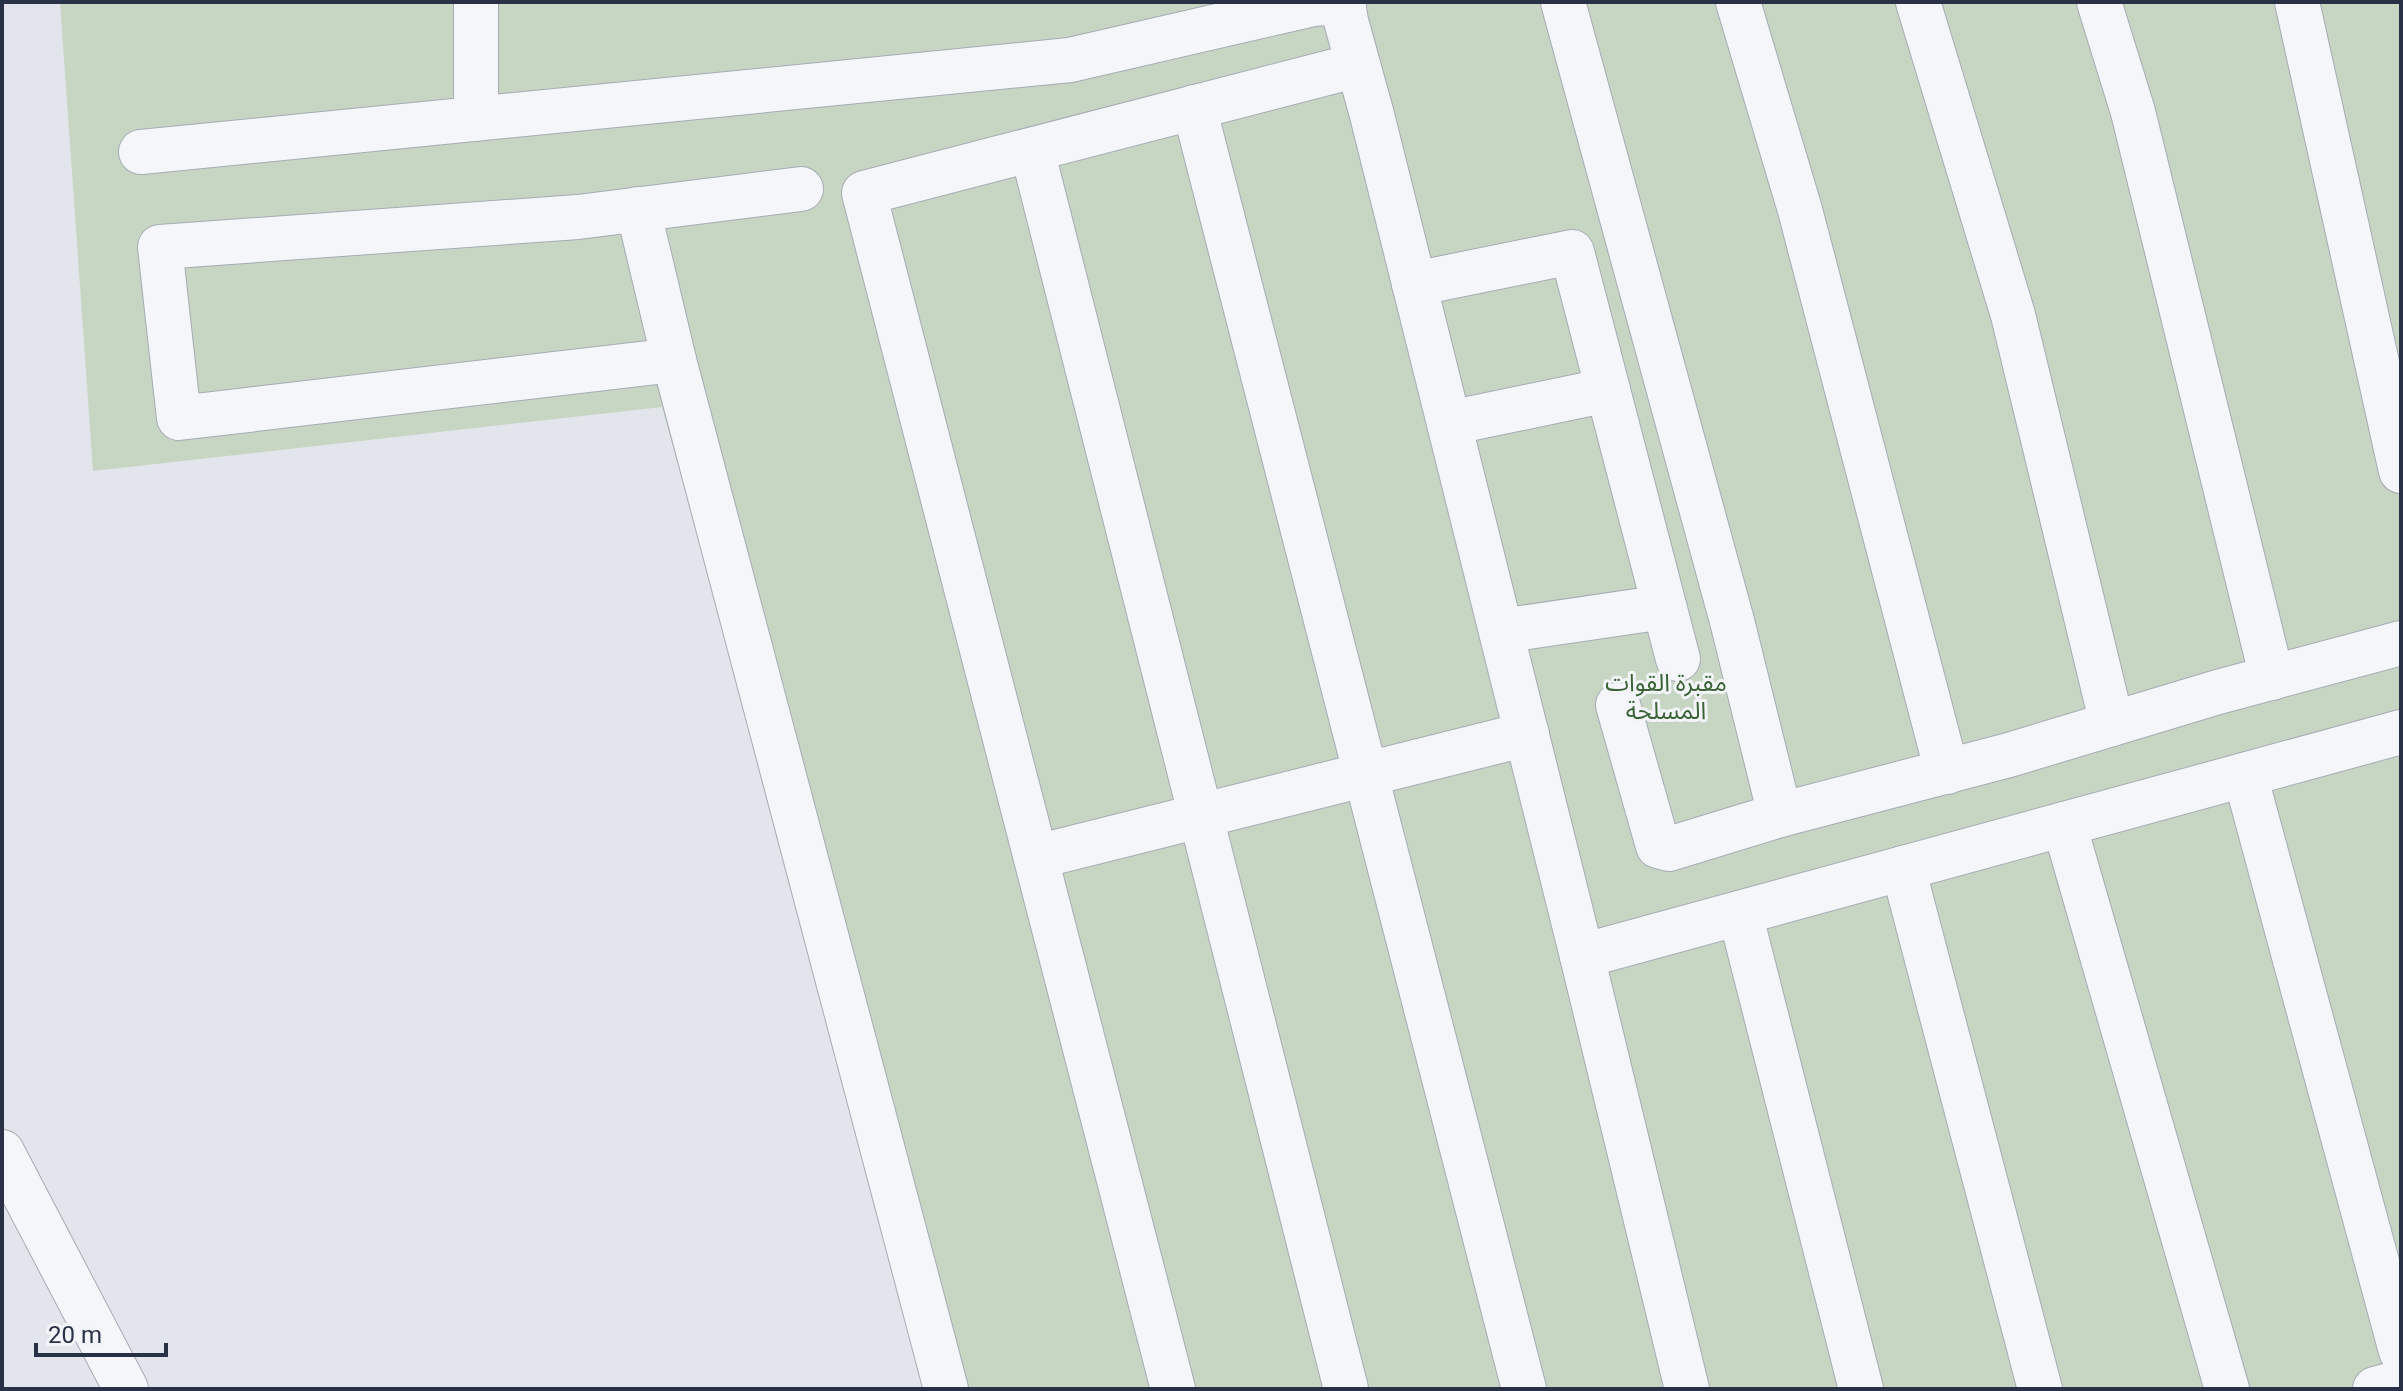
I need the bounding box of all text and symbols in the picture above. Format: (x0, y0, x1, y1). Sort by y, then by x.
park label: مقبرة القوات المسلحة (1605, 669, 1727, 725)
scale bar (36, 1307, 166, 1357)
text: 20 m (48, 1321, 102, 1349)

